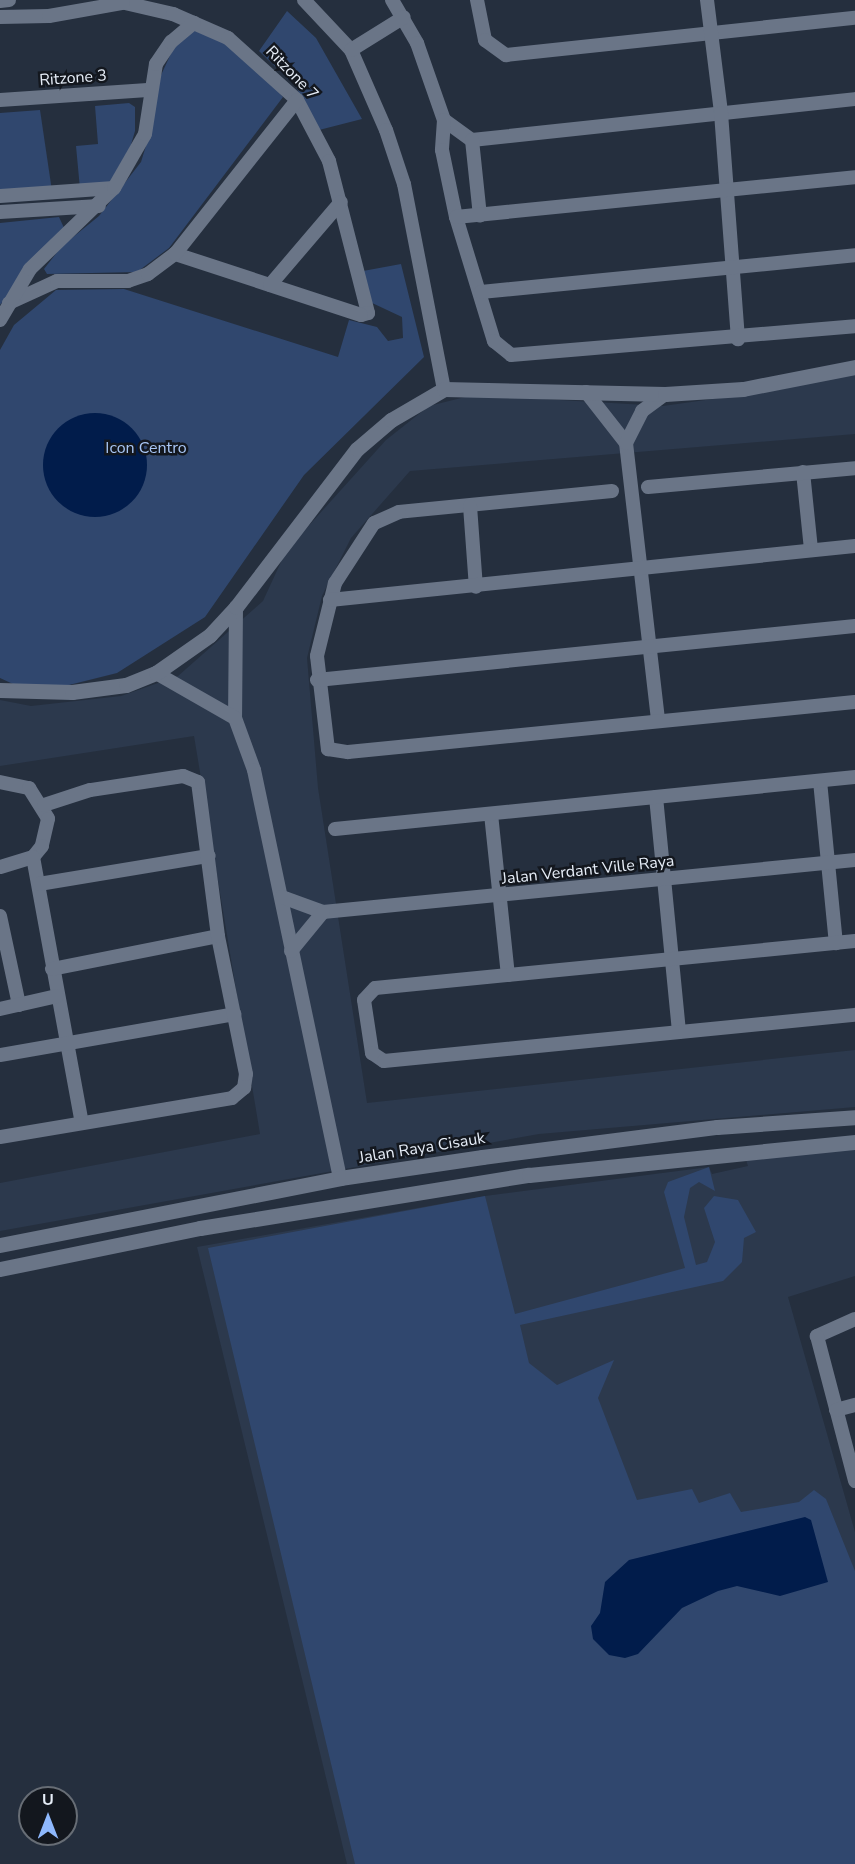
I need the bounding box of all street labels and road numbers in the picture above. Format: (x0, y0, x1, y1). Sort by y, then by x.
street label: Ritzone 7 (262, 42, 322, 104)
street label: Ritzone 3 (39, 66, 107, 90)
street label: Jalan Verdant Ville Raya (501, 851, 675, 889)
street label: Jalan Raya Cisauk (358, 1129, 486, 1167)

